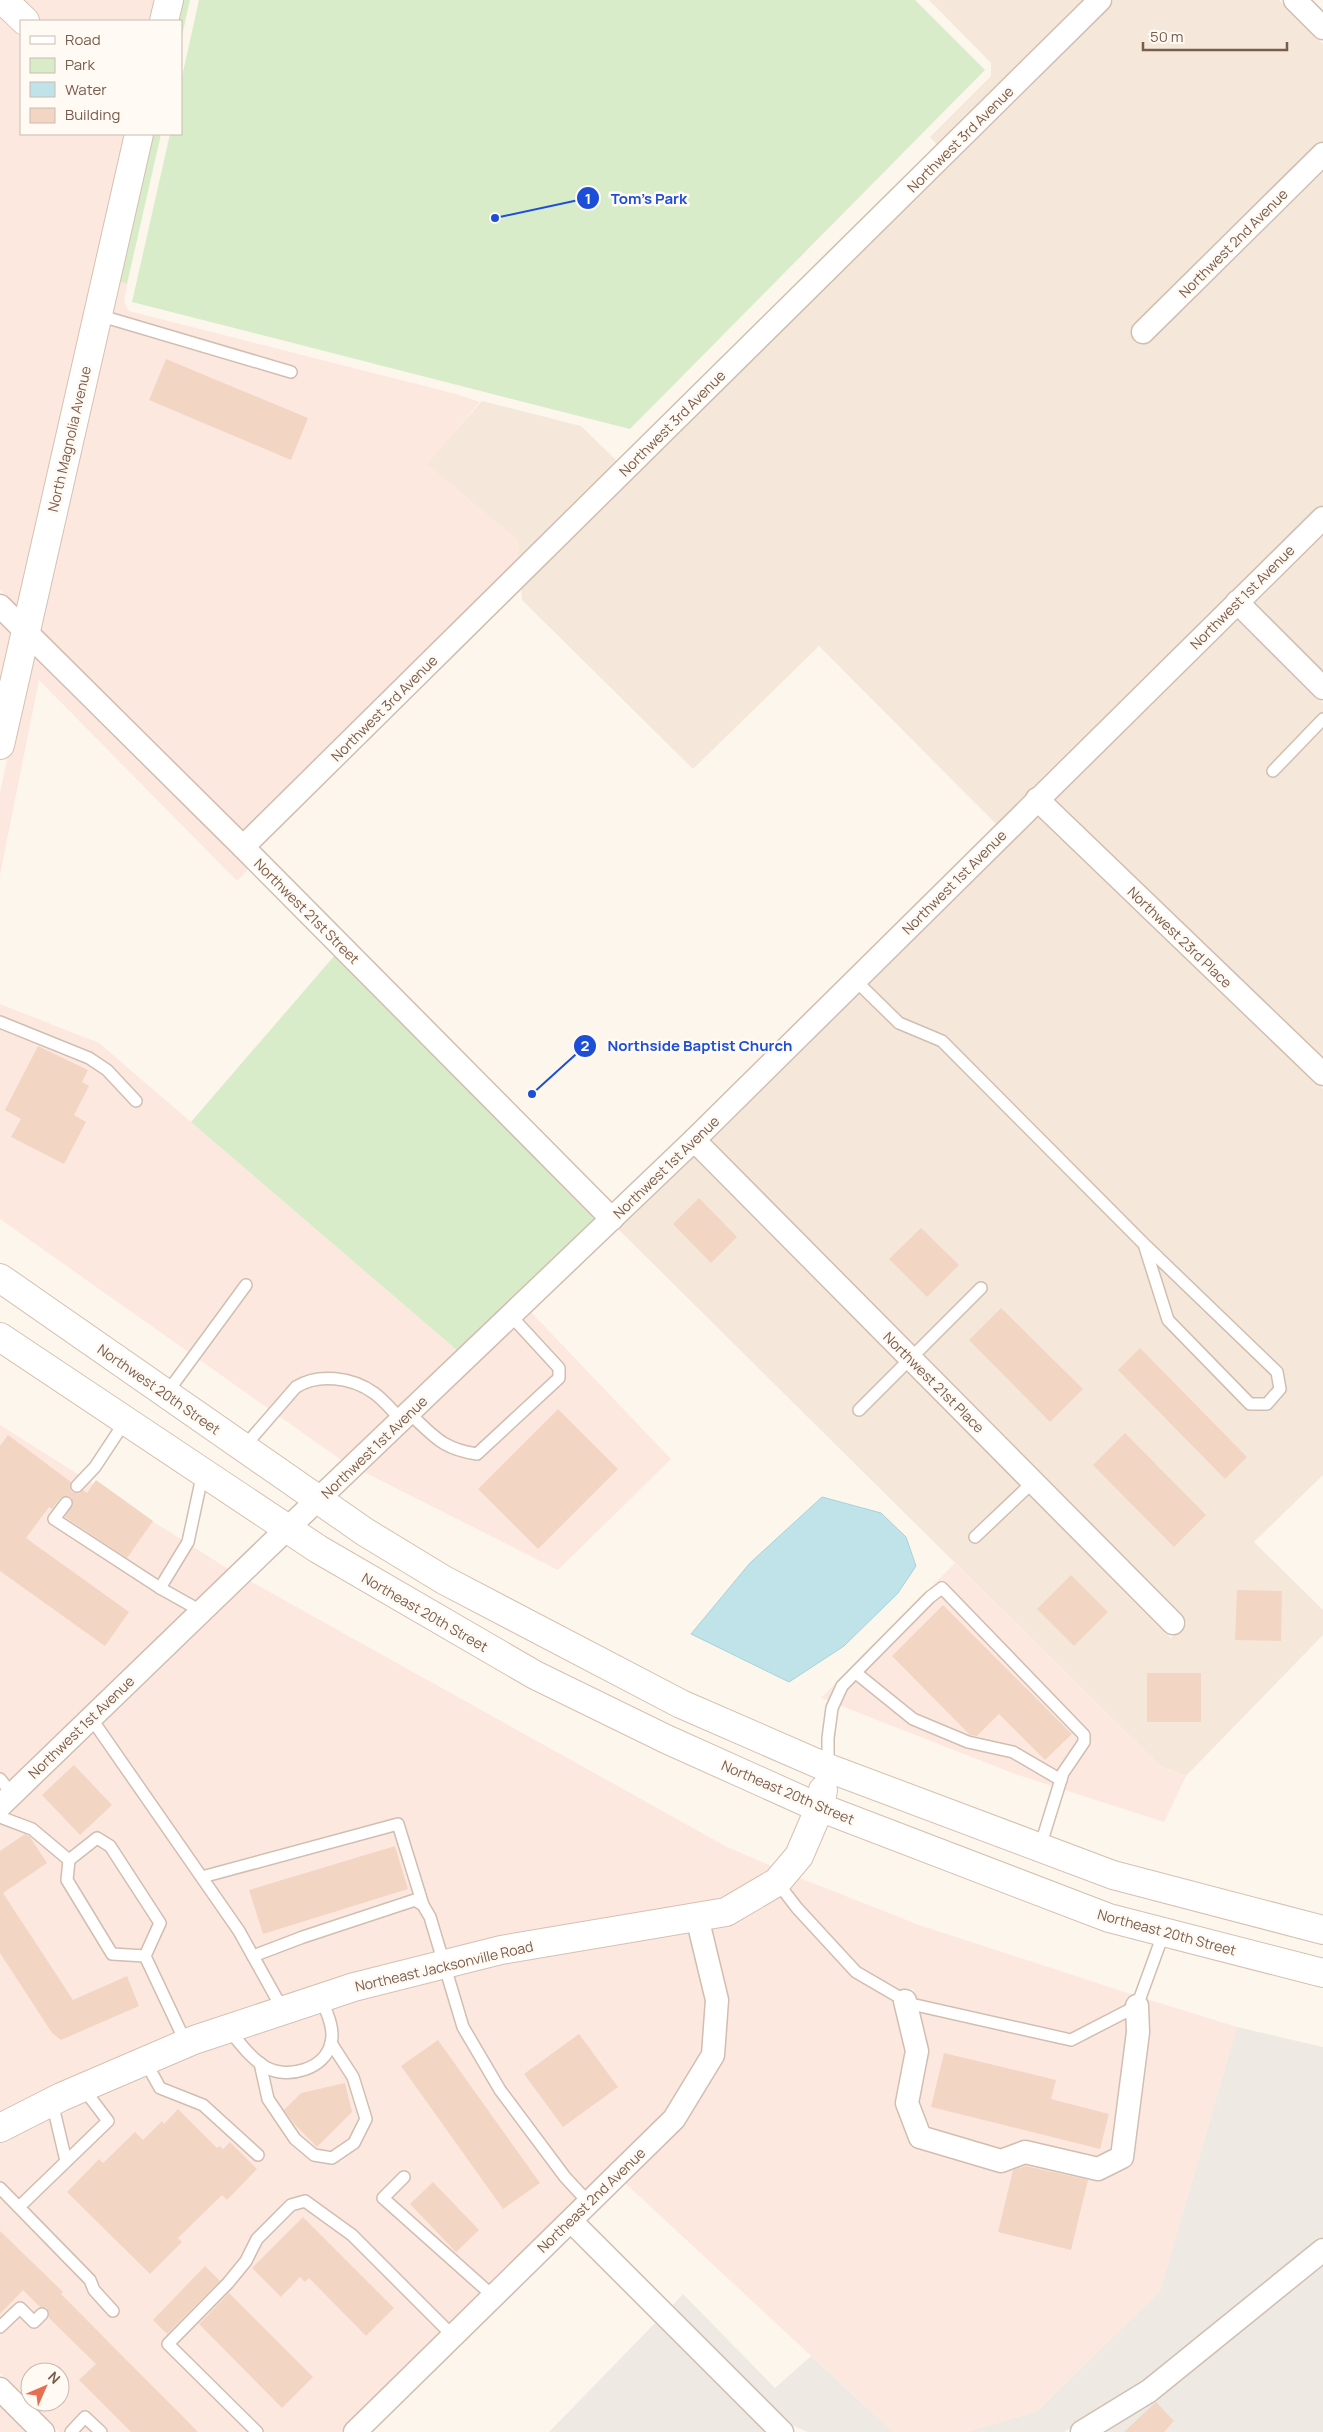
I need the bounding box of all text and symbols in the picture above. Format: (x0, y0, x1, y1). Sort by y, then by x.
legend (20, 20, 182, 135)
scale bar (1143, 20, 1287, 52)
text: 50 m (1150, 26, 1184, 47)
text: Road (65, 29, 101, 50)
text: Park (65, 54, 95, 75)
text: Water (65, 79, 107, 100)
street label: Northwest 3rd Avenue (903, 82, 1017, 196)
text: Building (65, 104, 120, 125)
callout: Tom's Park (576, 183, 697, 213)
street label: Northwest 2nd Avenue (1174, 184, 1292, 302)
text: 1 (585, 188, 591, 209)
text: Tom's Park (611, 188, 688, 209)
street label: North Magnolia Avenue (43, 364, 95, 514)
street label: Northwest 3rd Avenue (615, 366, 729, 480)
street label: Northwest 1st Avenue (1186, 541, 1298, 653)
street label: Northwest 3rd Avenue (327, 651, 441, 765)
street label: Northwest 1st Avenue (898, 826, 1010, 938)
street label: Northwest 21st Street (250, 854, 364, 968)
street label: Northwest 23rd Place (1124, 882, 1236, 992)
callout: Northside Baptist Church (572, 1031, 802, 1061)
text: 2 (581, 1035, 590, 1056)
text: Northside Baptist Church (608, 1035, 792, 1056)
street label: Northwest 1st Avenue (609, 1111, 723, 1223)
street label: Northwest 21st Place (879, 1327, 989, 1437)
street label: Northwest 20th Street (94, 1339, 224, 1439)
street label: Northwest 1st Avenue (317, 1391, 431, 1503)
street label: Northeast 20th Street (358, 1568, 492, 1656)
street label: Northwest 1st Avenue (24, 1671, 138, 1783)
street label: Northeast 20th Street (719, 1755, 858, 1829)
street label: Northeast 20th Street (1096, 1904, 1239, 1960)
street label: Northeast Jacksonville Road (353, 1936, 535, 1996)
street label: Northeast 2nd Avenue (533, 2143, 649, 2257)
north arrow (20, 2362, 70, 2412)
text: N (44, 2367, 65, 2388)

